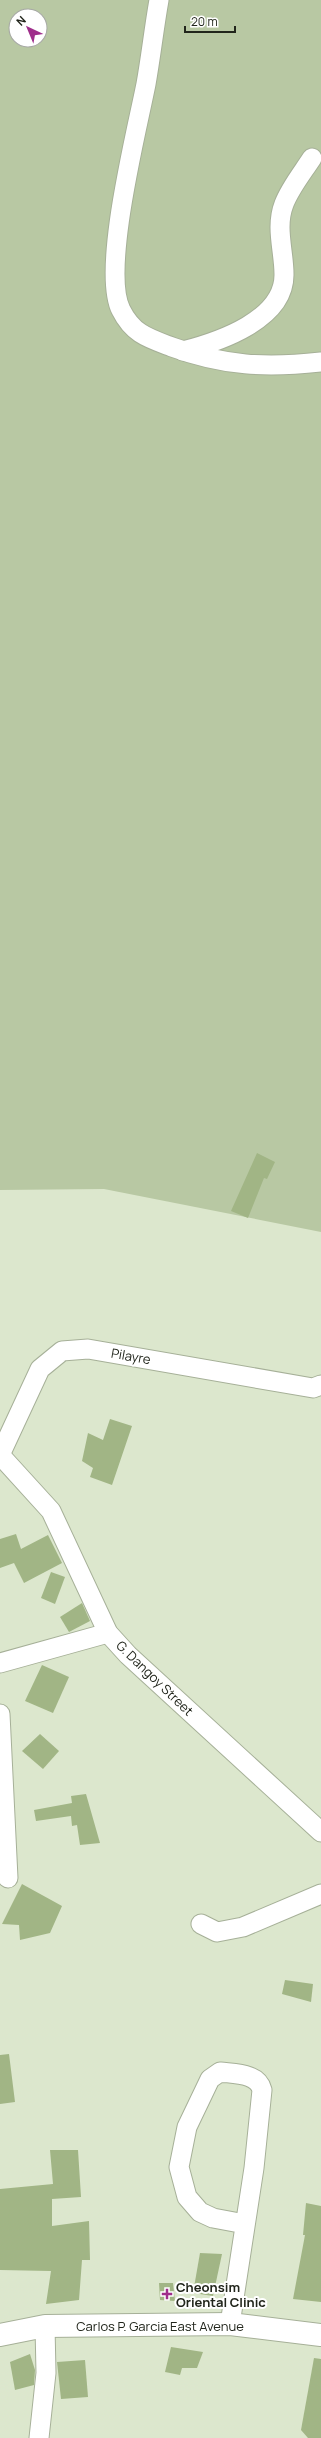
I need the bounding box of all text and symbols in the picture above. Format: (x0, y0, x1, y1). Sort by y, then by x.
north arrow (8, 8, 48, 48)
scale bar (185, 8, 235, 34)
text: N (13, 12, 29, 29)
text: 20 m (191, 13, 218, 30)
street label: Pilayre (110, 1344, 153, 1368)
street label: G. Dangoy Street (112, 1636, 198, 1720)
place label: Cheonsim Oriental Clinic (176, 2278, 266, 2311)
marker: Cheonsim Oriental Clinic (161, 2288, 173, 2300)
street label: Carlos P. Garcia East Avenue (76, 2317, 244, 2335)

